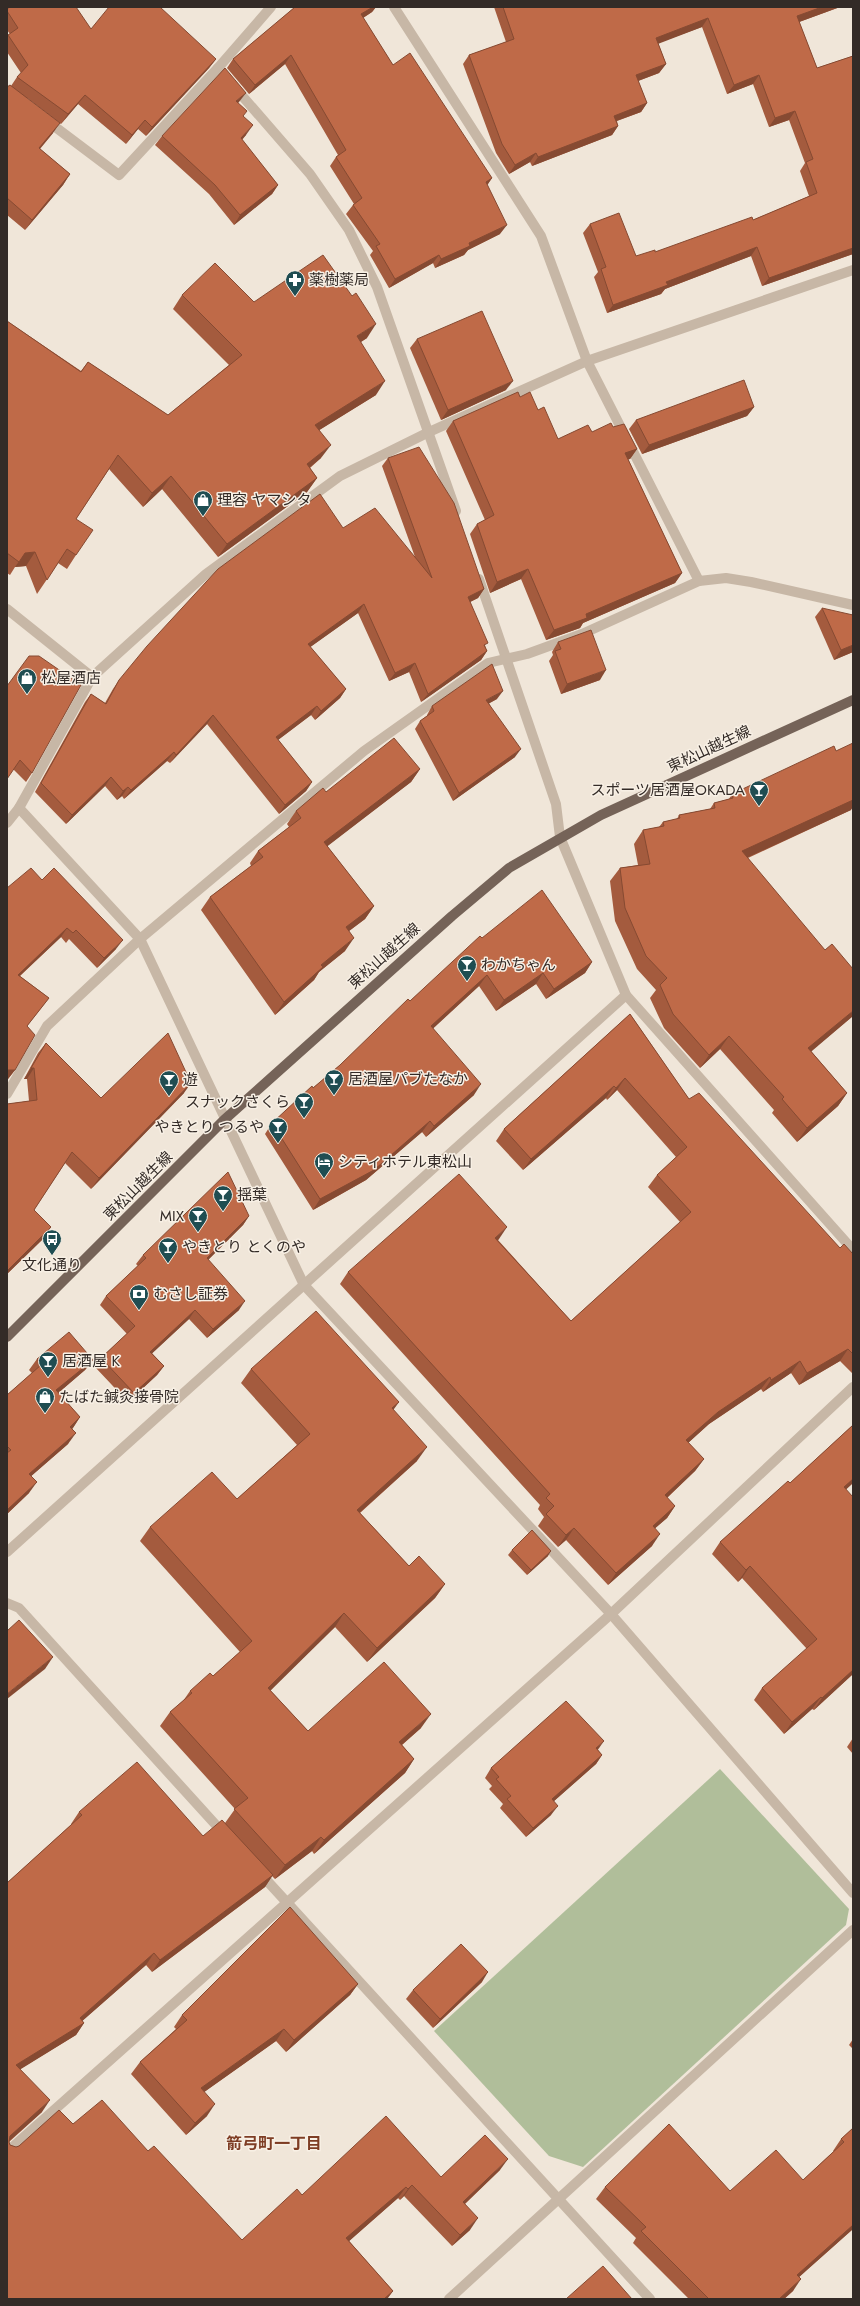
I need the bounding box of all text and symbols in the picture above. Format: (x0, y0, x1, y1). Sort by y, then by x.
pharmacy icon: 薬樹薬局 (284, 269, 306, 297)
place label: 薬樹薬局 (309, 269, 369, 291)
shop icon: 理容 ヤマシタ (192, 489, 214, 517)
place label: 理容 ヤマシタ (217, 489, 312, 511)
shop icon: 松屋酒店 (16, 667, 38, 695)
place label: 松屋酒店 (41, 667, 101, 689)
street label: 東松山越生線 (664, 720, 754, 778)
place label: スポーツ居酒屋OKADA (590, 779, 745, 801)
bar icon: スポーツ居酒屋OKADA (748, 779, 770, 807)
street label: 東松山越生線 (343, 918, 425, 994)
bar icon: わかちゃん (456, 954, 478, 982)
place label: わかちゃん (481, 954, 556, 976)
bar icon: 居酒屋パブたなか (323, 1068, 345, 1096)
place label: 居酒屋パブたなか (348, 1068, 468, 1090)
bar icon: 遊 (158, 1069, 180, 1097)
place label: 遊 (183, 1069, 198, 1091)
place label: スナックさくら (185, 1091, 290, 1113)
bar icon: スナックさくら (293, 1091, 315, 1119)
place label: やきとり つるや (154, 1116, 264, 1138)
bar icon: やきとり つるや (267, 1116, 289, 1144)
street label: 東松山越生線 (98, 1146, 178, 1226)
hotel icon: シティホテル東松山 (313, 1151, 335, 1179)
place label: シティホテル東松山 (338, 1151, 472, 1173)
bar icon: 揺葉 (212, 1184, 234, 1212)
place label: 揺葉 (237, 1184, 267, 1206)
place label: MIX (160, 1205, 185, 1227)
bar icon: MIX (187, 1205, 209, 1233)
bus stop icon: 文化通り (41, 1228, 63, 1256)
bar icon: やきとり とくのや (157, 1236, 179, 1264)
place label: やきとり とくのや (182, 1236, 306, 1258)
place label: 文化通り (22, 1254, 82, 1276)
bank icon: むさし証券 (128, 1283, 150, 1311)
place label: むさし証券 (153, 1283, 228, 1305)
bar icon: 居酒屋 K (37, 1350, 59, 1378)
place label: 居酒屋 K (62, 1350, 121, 1372)
shop icon: たばた鍼灸接骨院 (34, 1386, 56, 1414)
place label: たばた鍼灸接骨院 (59, 1386, 179, 1408)
district label: 箭弓町一丁目 (226, 2132, 322, 2155)

